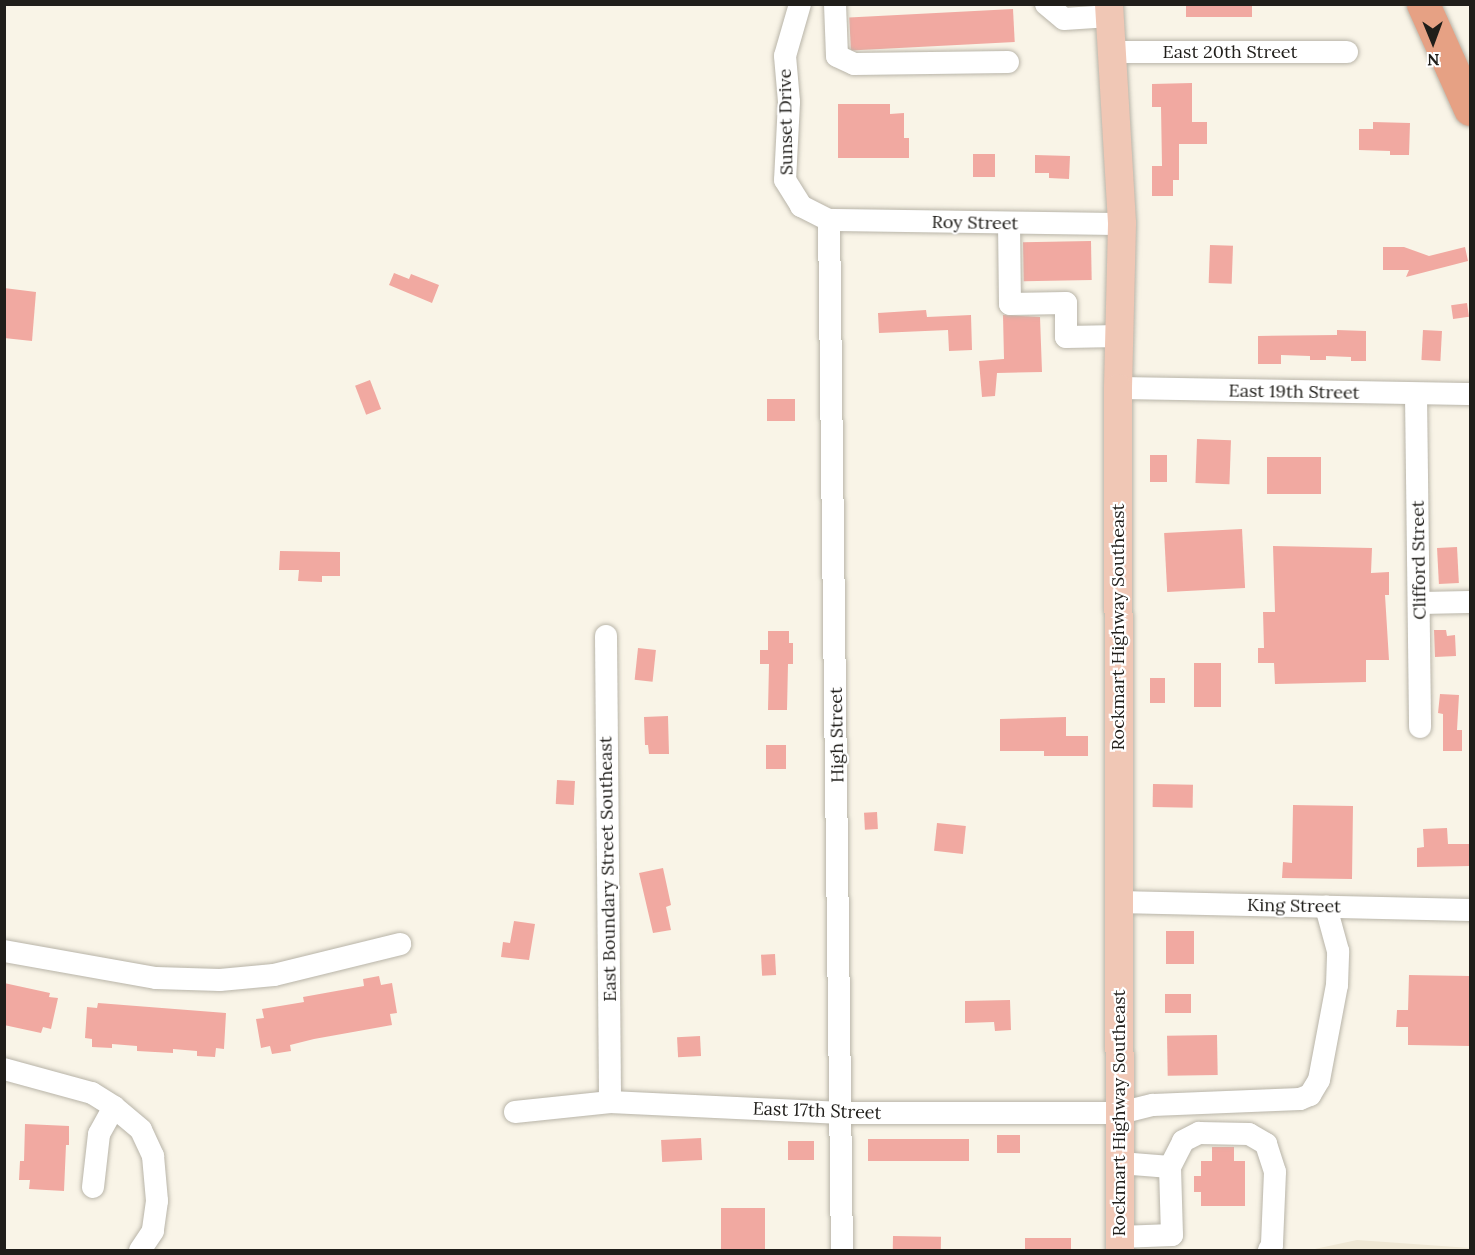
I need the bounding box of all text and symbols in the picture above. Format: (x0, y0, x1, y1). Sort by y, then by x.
north arrow (1403, 12, 1463, 72)
street label: East 20th Street (1163, 41, 1297, 63)
text: N (1427, 50, 1440, 70)
street label: Sunset Drive (774, 69, 798, 175)
street label: Roy Street (931, 211, 1019, 235)
street label: East 19th Street (1228, 380, 1360, 404)
street label: Clifford Street (1407, 500, 1431, 620)
street label: Rockmart Highway Southeast (1107, 503, 1129, 751)
street label: High Street (825, 687, 849, 783)
street label: East Boundary Street Southeast (595, 736, 621, 1002)
street label: King Street (1247, 894, 1341, 918)
street label: Rockmart Highway Southeast (1108, 989, 1130, 1237)
street label: East 17th Street (752, 1098, 882, 1124)

